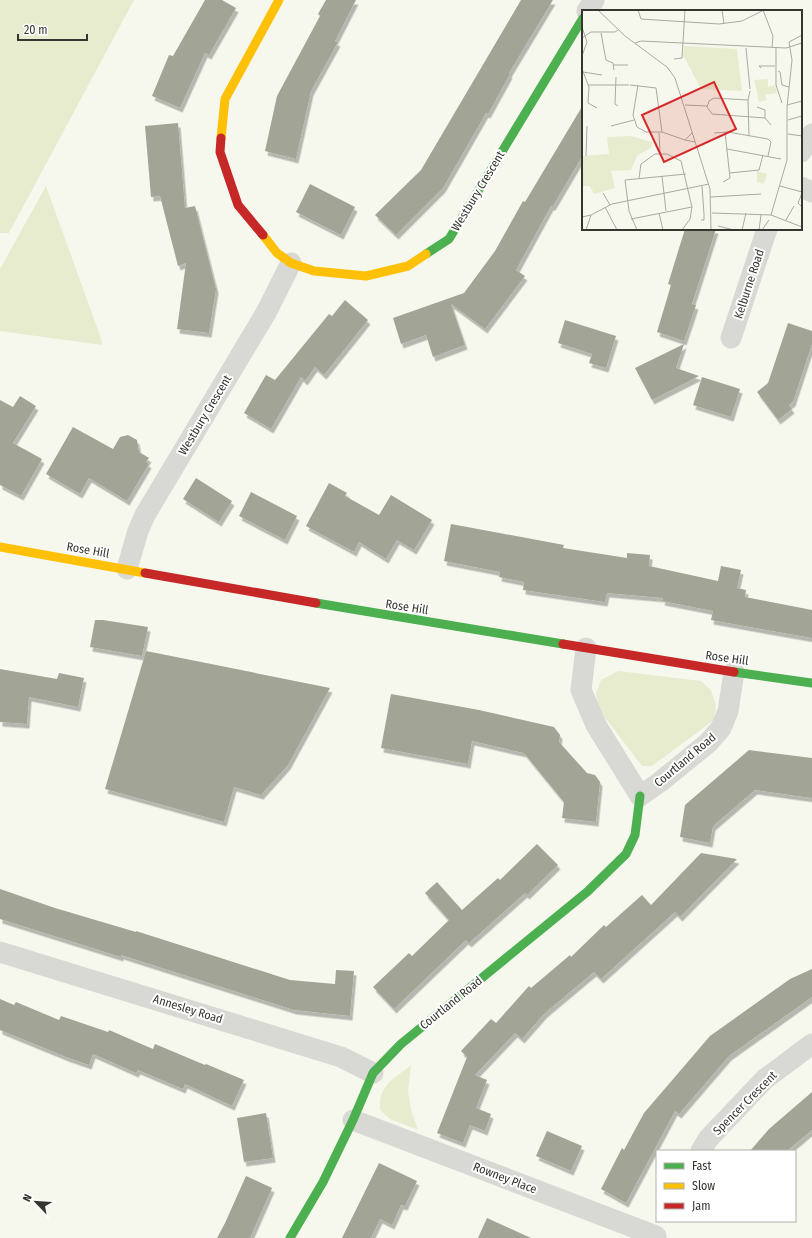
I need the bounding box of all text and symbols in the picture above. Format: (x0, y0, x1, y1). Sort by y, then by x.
inset map (582, 10, 802, 230)
scale bar (18, 16, 87, 42)
text: 20 m (24, 23, 48, 37)
street label: Westbury Crescent (449, 148, 507, 234)
street label: Kelburne Road (731, 248, 767, 320)
street label: Westbury Crescent (176, 372, 234, 458)
street label: Rose Hill (66, 539, 110, 561)
street label: Rose Hill (385, 597, 429, 617)
street label: Rose Hill (705, 648, 749, 668)
street label: Courtland Road (651, 730, 719, 790)
street label: Courtland Road (417, 974, 485, 1032)
street label: Annesley Road (151, 992, 225, 1026)
street label: Spencer Crescent (710, 1068, 780, 1138)
legend (656, 1150, 796, 1222)
street label: Rowney Place (471, 1159, 539, 1197)
text: Fast (692, 1159, 711, 1173)
text: Slow (692, 1179, 715, 1193)
north arrow (16, 1182, 56, 1222)
text: N (20, 1192, 35, 1204)
text: Jam (692, 1199, 710, 1213)

